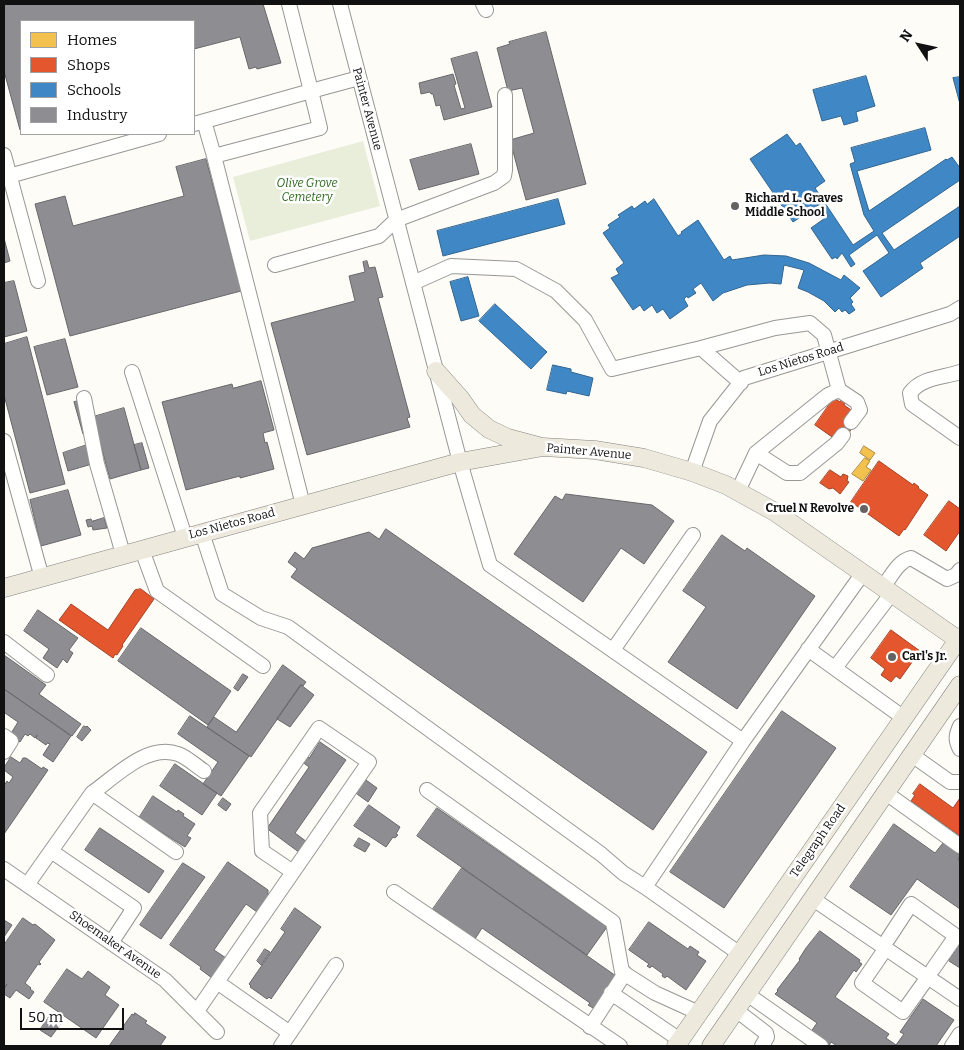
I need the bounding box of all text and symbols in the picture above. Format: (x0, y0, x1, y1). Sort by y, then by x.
legend (20, 20, 195, 135)
north arrow (894, 20, 944, 70)
text: N (896, 27, 916, 45)
text: Homes (67, 31, 117, 49)
text: Shops (67, 56, 110, 74)
street label: Painter Avenue (349, 66, 385, 152)
text: Schools (67, 81, 121, 99)
text: Industry (67, 106, 127, 124)
park label: Olive Grove Cemetery (277, 177, 337, 205)
place label: Richard L. Graves Middle School (745, 192, 843, 220)
marker: Richard L. Graves Middle School (729, 200, 741, 212)
street label: Los Nietos Road (757, 340, 845, 380)
street label: Painter Avenue (546, 441, 632, 463)
place label: Cruel N Revolve (766, 502, 854, 516)
marker: Cruel N Revolve (858, 503, 870, 515)
street label: Los Nietos Road (187, 506, 277, 542)
place label: Carl's Jr. (902, 650, 947, 664)
marker: Carl's Jr. (886, 651, 898, 663)
street label: Telegraph Road (787, 802, 849, 880)
street label: Shoemaker Avenue (66, 908, 164, 982)
scale bar (22, 998, 126, 1030)
text: 50 m (28, 1008, 63, 1026)

